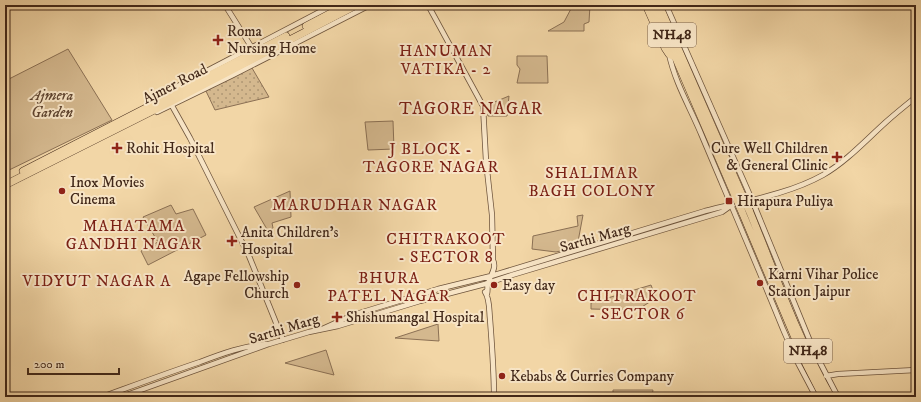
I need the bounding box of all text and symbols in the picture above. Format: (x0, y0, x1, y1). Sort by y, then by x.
place label: Roma Nursing Home (227, 22, 316, 58)
road number: NH48 (648, 23, 696, 47)
marker: Roma Nursing Home (212, 34, 224, 46)
district label: HANUMAN VATIKA - 2 (399, 41, 493, 79)
street label: Ajmer Road (139, 59, 211, 108)
park label: Ajmera Garden (29, 86, 73, 122)
district label: TAGORE NAGAR (399, 98, 543, 120)
place label: Rohit Hospital (126, 139, 215, 158)
district label: J BLOCK - TAGORE NAGAR (363, 139, 499, 177)
place label: Cure Well Children & General Clinic (711, 139, 829, 175)
marker: Rohit Hospital (111, 142, 123, 154)
marker: Cure Well Children & General Clinic (831, 151, 843, 163)
district label: SHALIMAR BAGH COLONY (528, 163, 656, 201)
place label: Inox Movies Cinema (70, 173, 144, 209)
marker: Inox Movies Cinema (57, 186, 67, 196)
place label: Hirapura Puliya (737, 192, 834, 211)
district label: MARUDHAR NAGAR (272, 195, 438, 215)
marker: Hirapura Puliya (724, 196, 734, 206)
district label: MAHATAMA GANDHI NAGAR (66, 216, 202, 254)
street label: Sarthi Marg (558, 219, 633, 257)
place label: Anita Children's Hospital (241, 223, 338, 259)
district label: CHITRAKOOT - SECTOR 8 (386, 229, 506, 267)
marker: Anita Children's Hospital (226, 235, 238, 247)
place label: Karni Vihar Police Station Jaipur (768, 265, 878, 301)
place label: Agape Fellowship Church (184, 267, 289, 303)
district label: BHURA PATEL NAGAR (328, 268, 450, 306)
district label: VIDYUT NAGAR A (22, 271, 171, 291)
place label: Easy day (502, 276, 556, 295)
marker: Karni Vihar Police Station Jaipur (755, 278, 765, 288)
marker: Agape Fellowship Church (292, 280, 302, 290)
marker: Easy day (489, 280, 499, 290)
district label: CHITRAKOOT - SECTOR 6 (577, 286, 697, 324)
place label: Shishumangal Hospital (346, 308, 485, 327)
street label: Sarthi Marg (247, 309, 322, 349)
marker: Shishumangal Hospital (331, 311, 343, 323)
road number: NH48 (784, 339, 832, 363)
scale bar (28, 350, 119, 376)
text: 200 m (34, 357, 64, 372)
place label: Kebabs & Curries Company (510, 367, 675, 386)
marker: Kebabs & Curries Company (497, 371, 507, 381)

